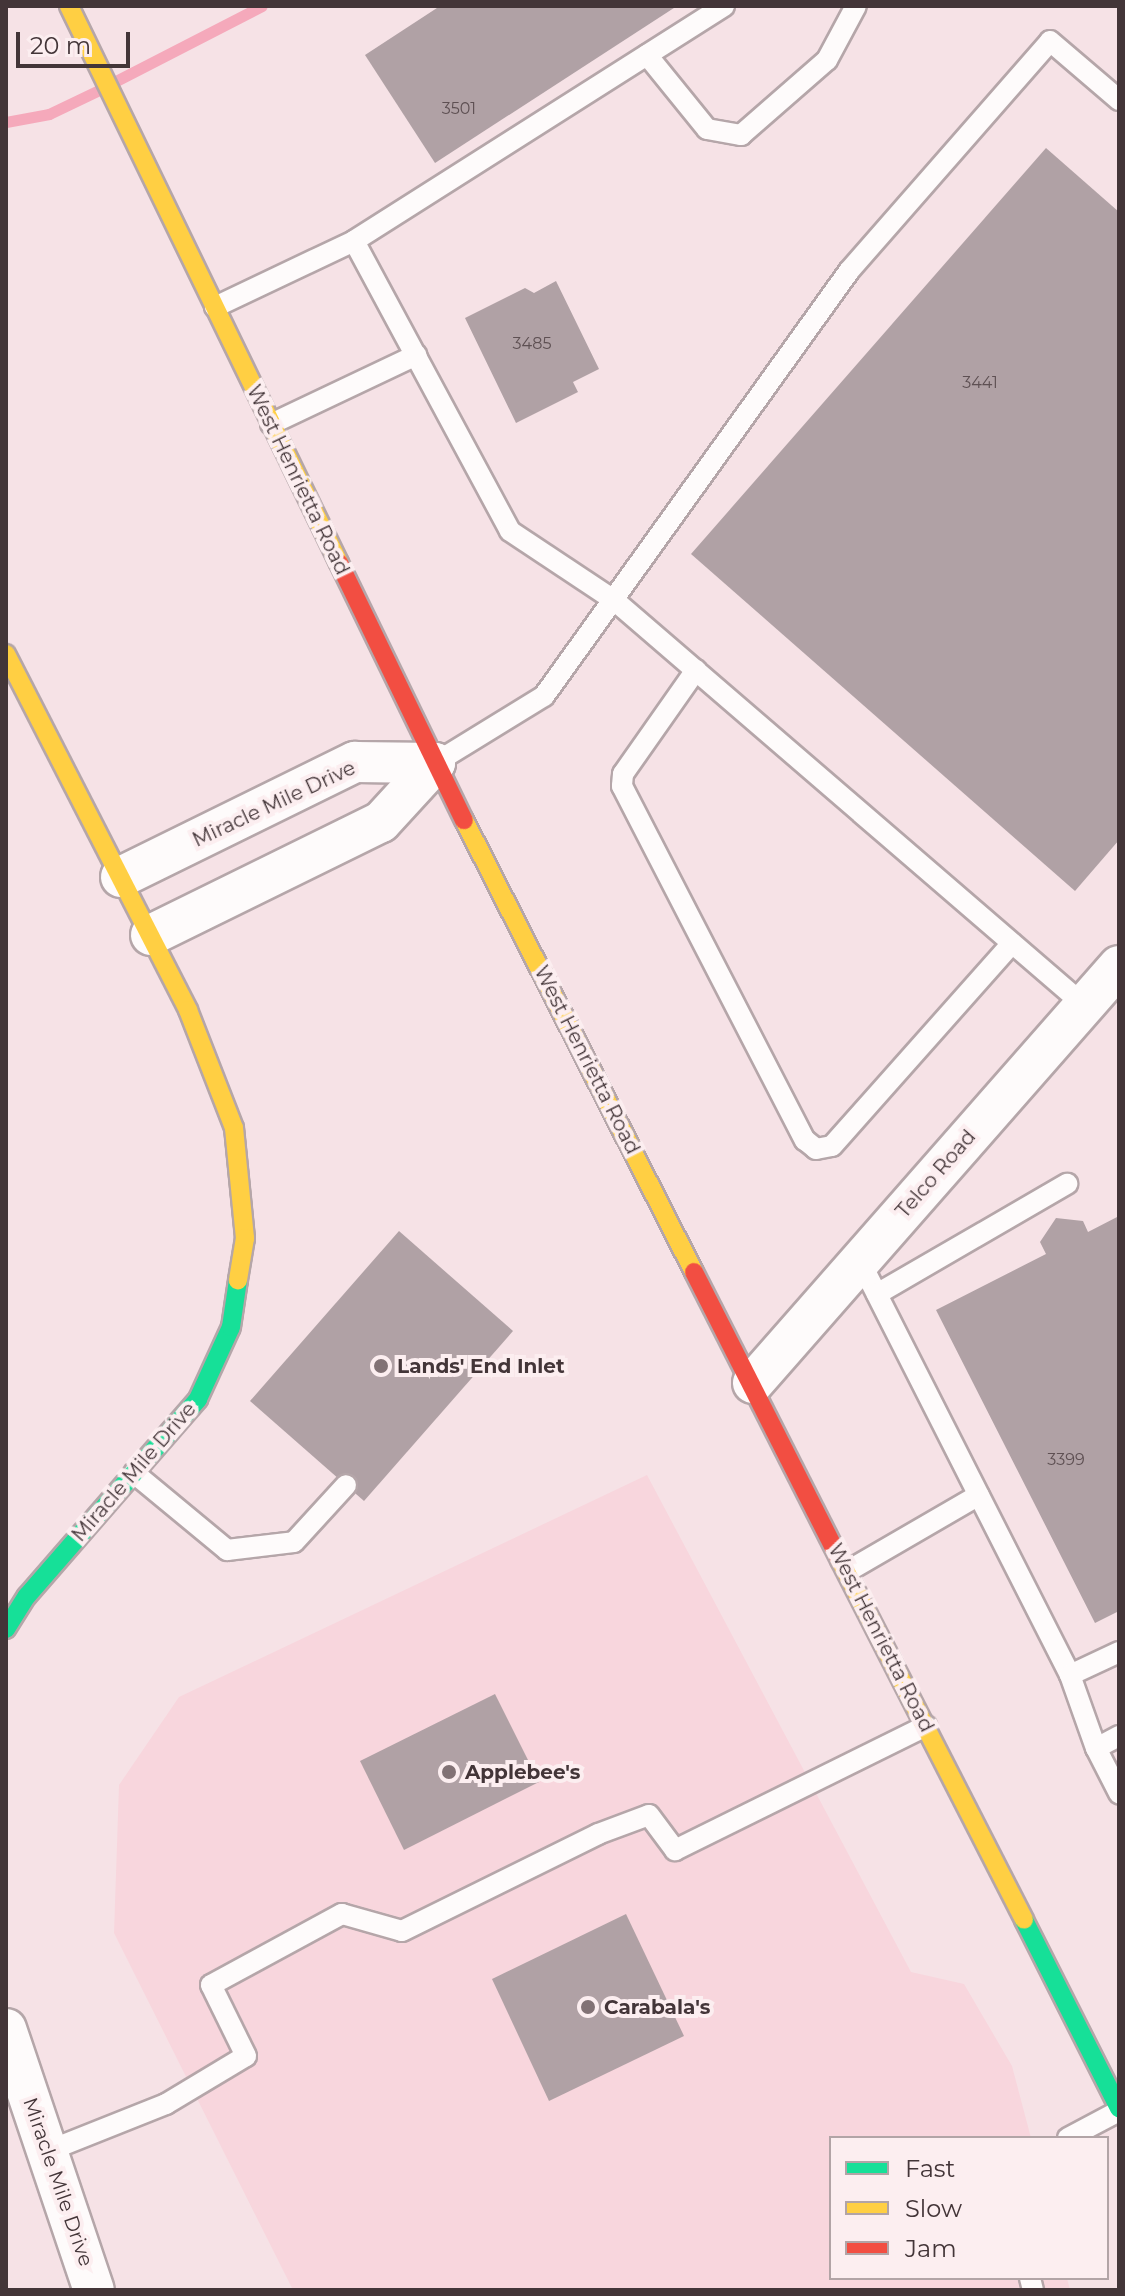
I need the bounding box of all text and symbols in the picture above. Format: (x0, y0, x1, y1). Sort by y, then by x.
scale bar (20, 16, 134, 66)
text: 20 m (30, 31, 91, 60)
house number: 3501 (442, 99, 476, 119)
house number: 3485 (512, 334, 552, 354)
house number: 3441 (962, 373, 998, 393)
street label: West Henrietta Road (242, 381, 354, 579)
street label: Miracle Mile Drive (189, 756, 359, 852)
street label: West Henrietta Road (529, 962, 645, 1158)
street label: Telco Road (891, 1125, 981, 1223)
place label: Lands' End Inlet (397, 1354, 565, 1378)
marker: Lands' End Inlet (372, 1357, 390, 1375)
street label: Miracle Mile Drive (67, 1397, 201, 1547)
house number: 3399 (1047, 1450, 1085, 1470)
street label: West Henrietta Road (823, 1540, 939, 1736)
place label: Applebee's (465, 1760, 580, 1784)
marker: Applebee's (440, 1763, 458, 1781)
place label: Carabala's (604, 1995, 710, 2019)
marker: Carabala's (579, 1998, 597, 2016)
street label: Miracle Mile Drive (18, 2094, 98, 2270)
legend (829, 2136, 1109, 2280)
text: Fast (905, 2154, 955, 2183)
text: Slow (905, 2194, 962, 2223)
text: Jam (905, 2234, 957, 2263)

